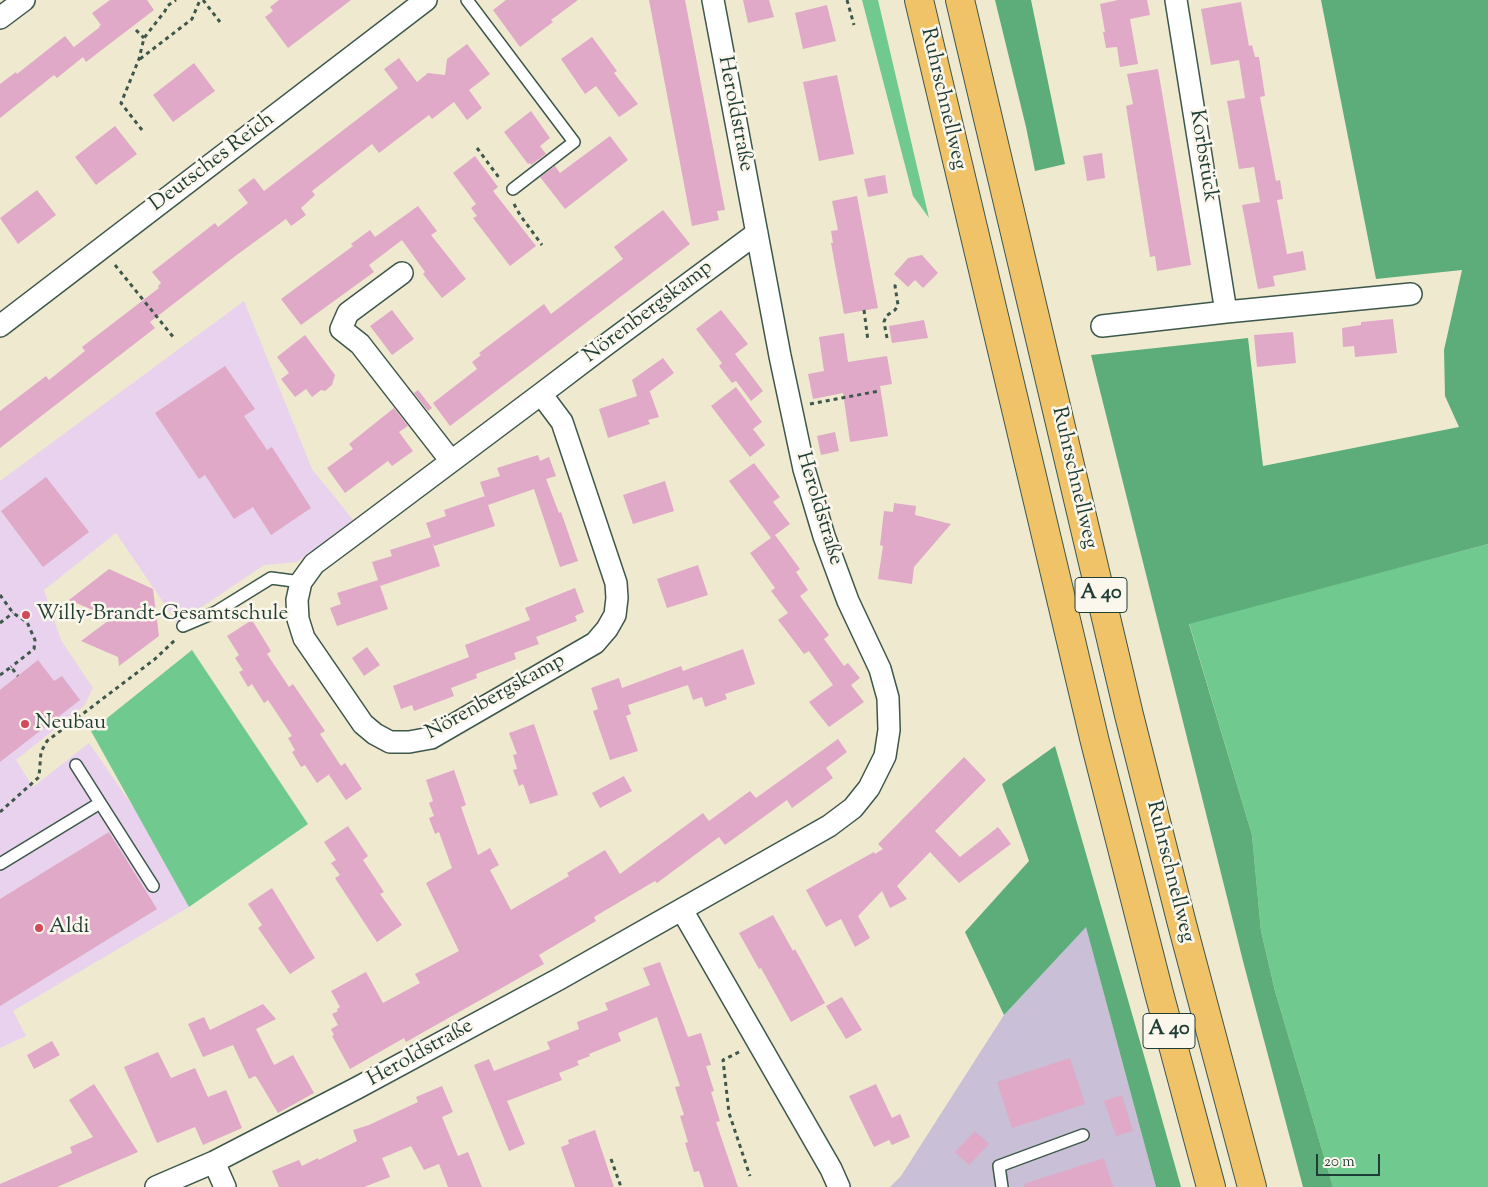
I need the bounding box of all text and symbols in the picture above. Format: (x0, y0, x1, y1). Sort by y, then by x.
street label: Ruhrschnellweg (913, 26, 971, 172)
street label: Heroldstraße (710, 54, 758, 174)
street label: Deutsches Reich (146, 108, 280, 218)
street label: Korbstück (1182, 108, 1222, 204)
street label: Nörenbergskamp (579, 256, 719, 370)
street label: Ruhrschnellweg (1044, 405, 1102, 551)
street label: Heroldstraße (789, 449, 847, 569)
road number: A 40 (1075, 578, 1127, 612)
place label: Willy-Brandt-Gesamtschule (36, 602, 288, 628)
marker: Willy-Brandt-Gesamtschule (20, 609, 32, 621)
street label: Nörenbergskamp (422, 649, 570, 747)
place label: Neubau (35, 711, 106, 737)
marker: Neubau (19, 718, 31, 730)
street label: Ruhrschnellweg (1139, 799, 1199, 945)
place label: Aldi (49, 915, 90, 941)
marker: Aldi (33, 922, 45, 934)
road number: A 40 (1143, 1014, 1195, 1048)
street label: Heroldstraße (364, 1015, 478, 1093)
scale bar (1318, 1144, 1382, 1176)
text: 20 m (1324, 1152, 1355, 1173)

